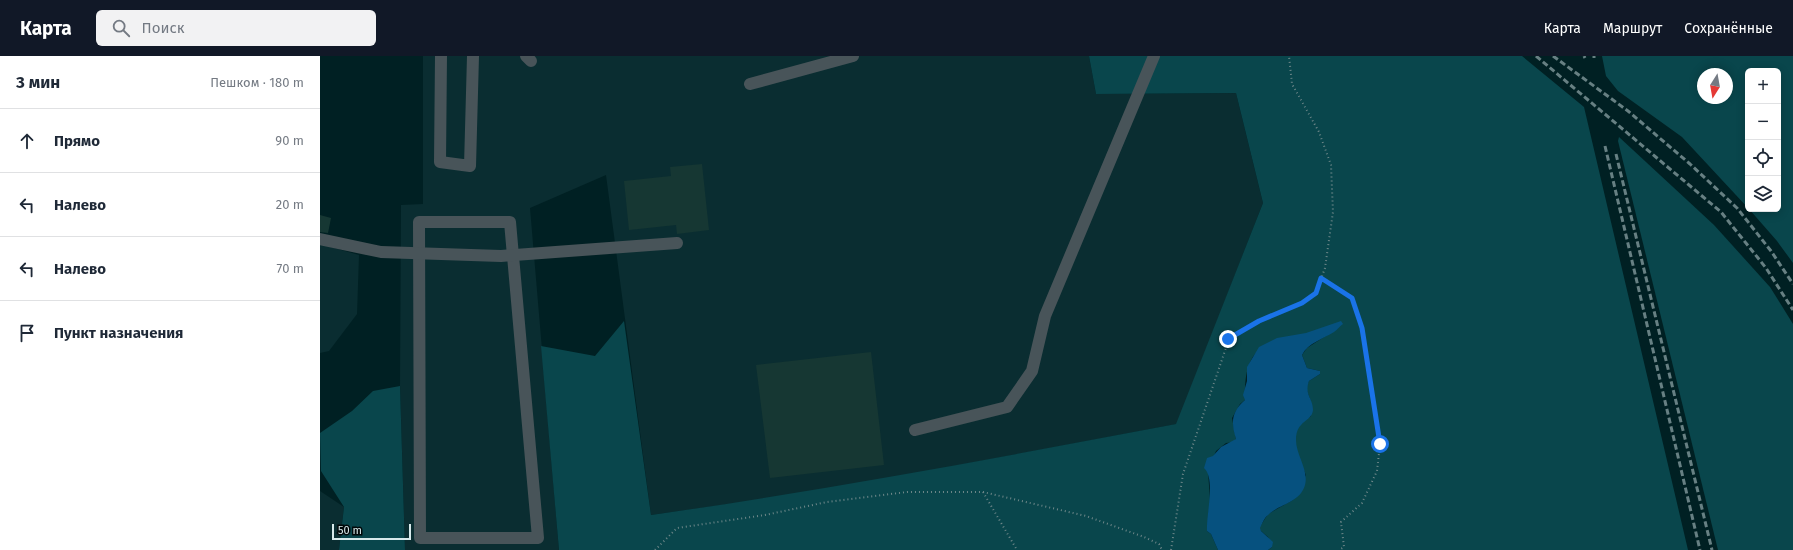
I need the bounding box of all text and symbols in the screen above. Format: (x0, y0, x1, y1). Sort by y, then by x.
search box (96, 10, 376, 46)
text: Карта (20, 17, 72, 40)
icon: search (110, 17, 132, 39)
text: Поиск (142, 19, 184, 37)
text: Карта (1544, 20, 1581, 37)
text: Маршрут (1603, 20, 1662, 37)
text: Сохранённые (1684, 20, 1773, 37)
north arrow (1697, 68, 1733, 104)
map controls (1745, 68, 1781, 212)
button: + (1745, 68, 1781, 104)
text: 3 мин (16, 72, 60, 93)
text: Пешком · 180 m (210, 75, 304, 90)
button: − (1745, 104, 1781, 140)
icon: ahead (16, 130, 38, 152)
text: Прямо (54, 132, 100, 150)
text: 90 m (275, 133, 304, 148)
button: locate (1745, 140, 1781, 176)
button: layers (1745, 176, 1781, 212)
icon: left (16, 194, 38, 216)
text: Налево (54, 196, 106, 214)
text: 20 m (276, 197, 304, 212)
icon: left (16, 258, 38, 280)
text: Налево (54, 260, 106, 278)
text: 70 m (277, 261, 304, 276)
icon: arrive (16, 322, 38, 344)
text: Пункт назначения (54, 324, 183, 342)
route end (1219, 330, 1237, 348)
route start (1371, 435, 1389, 453)
scale bar (332, 522, 411, 541)
text: 50 m (338, 524, 362, 537)

